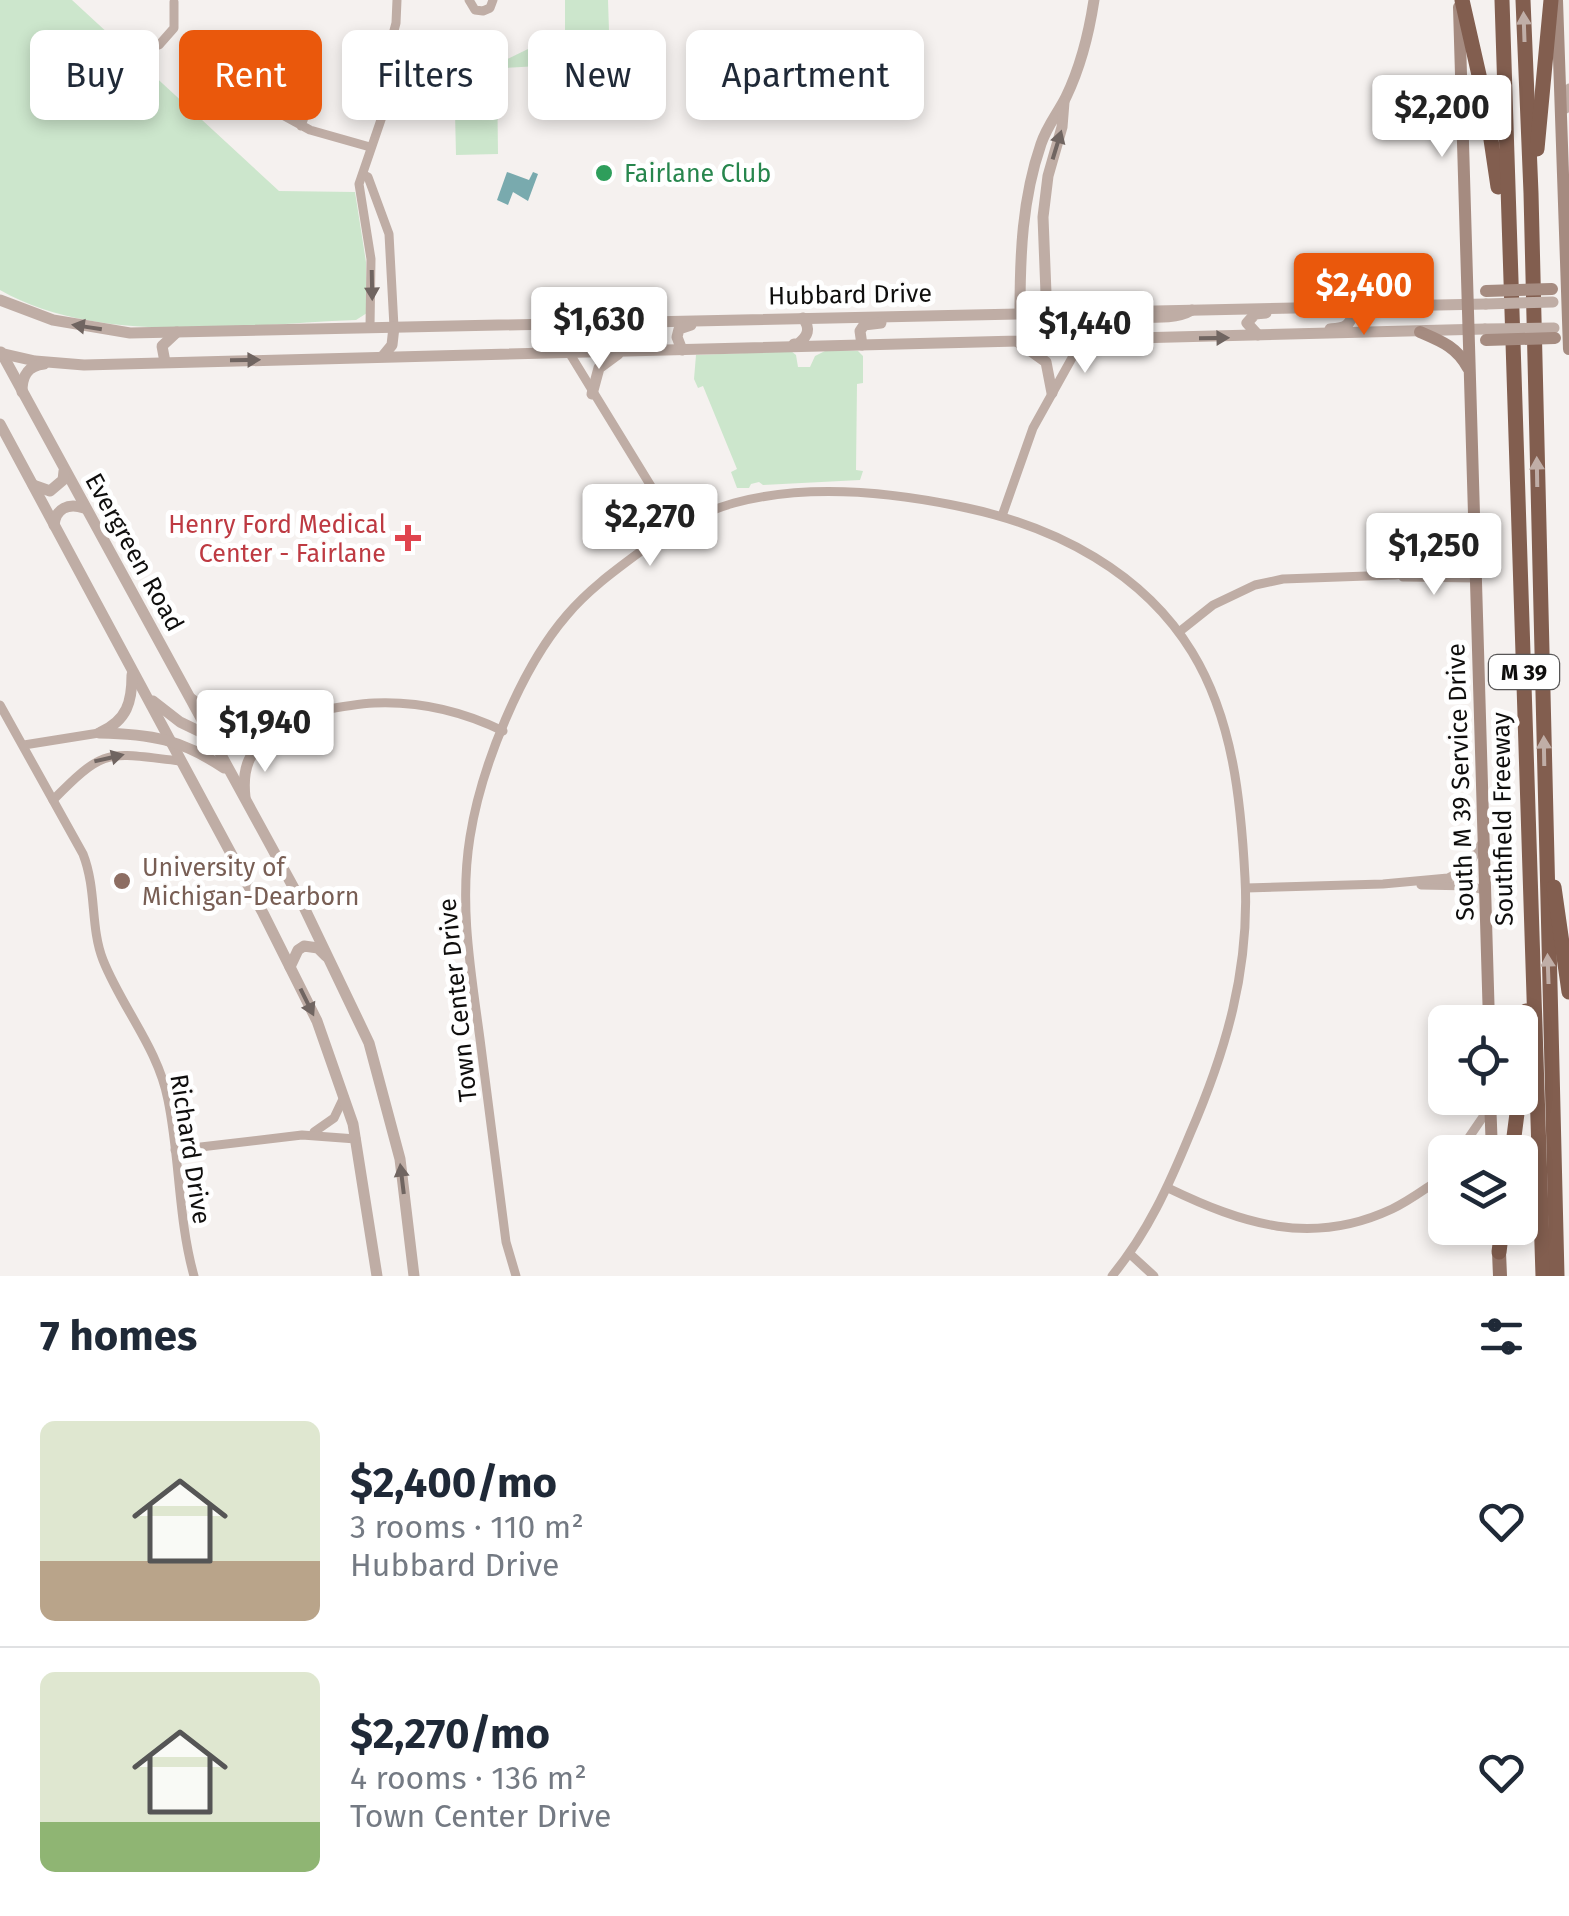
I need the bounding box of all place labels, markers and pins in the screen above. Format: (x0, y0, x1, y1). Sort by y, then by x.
pin: $2,200 (1361, 75, 1523, 160)
place label: Fairlane Club (624, 159, 771, 189)
marker: Fairlane Club (593, 162, 615, 184)
pin: $2,400 (1283, 253, 1445, 338)
pin: $1,630 (518, 287, 680, 372)
pin: $1,440 (1004, 291, 1166, 376)
pin: $2,270 (569, 484, 731, 569)
place label: Henry Ford Medical Center - Fairlane (168, 510, 386, 569)
pin: $1,250 (1353, 513, 1515, 598)
marker: Henry Ford Medical Center - Fairlane (395, 525, 421, 551)
pin: $1,940 (184, 690, 346, 775)
place label: University of Michigan-Dearborn (142, 853, 359, 912)
marker: University of Michigan-Dearborn (111, 870, 133, 892)

